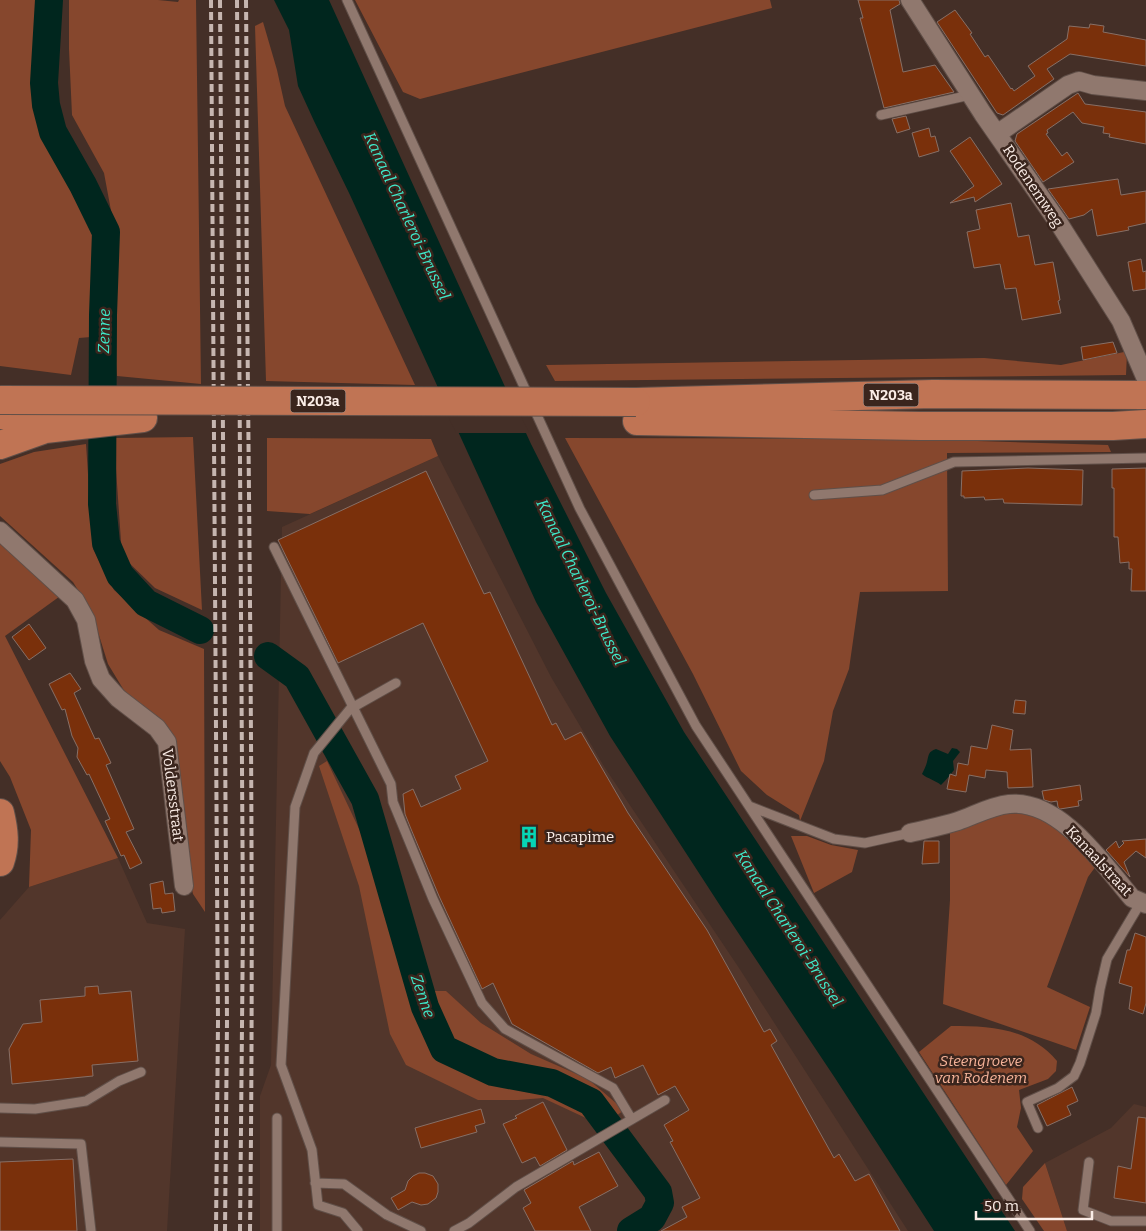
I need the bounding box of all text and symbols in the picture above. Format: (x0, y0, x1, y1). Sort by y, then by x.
water label: Kanaal Charleroi-Brussel (360, 129, 454, 303)
street label: Rodenemweg (999, 141, 1067, 231)
water label: Zenne (94, 308, 114, 354)
road number: N203a (864, 384, 918, 406)
road number: N203a (290, 390, 346, 412)
water label: Kanaal Charleroi-Brussel (532, 496, 630, 668)
street label: Voldersstraat (158, 747, 188, 843)
street label: Kanaalstraat (1062, 822, 1136, 900)
building icon: Pacapime (516, 824, 542, 850)
place label: Pacapime (546, 828, 614, 846)
water label: Kanaal Charleroi-Brussel (731, 846, 847, 1010)
water label: Zenne (407, 972, 439, 1020)
park label: Steengroeve van Rodenem (935, 1052, 1027, 1087)
scale bar (976, 1188, 1092, 1220)
text: 50 m (984, 1197, 1020, 1215)

